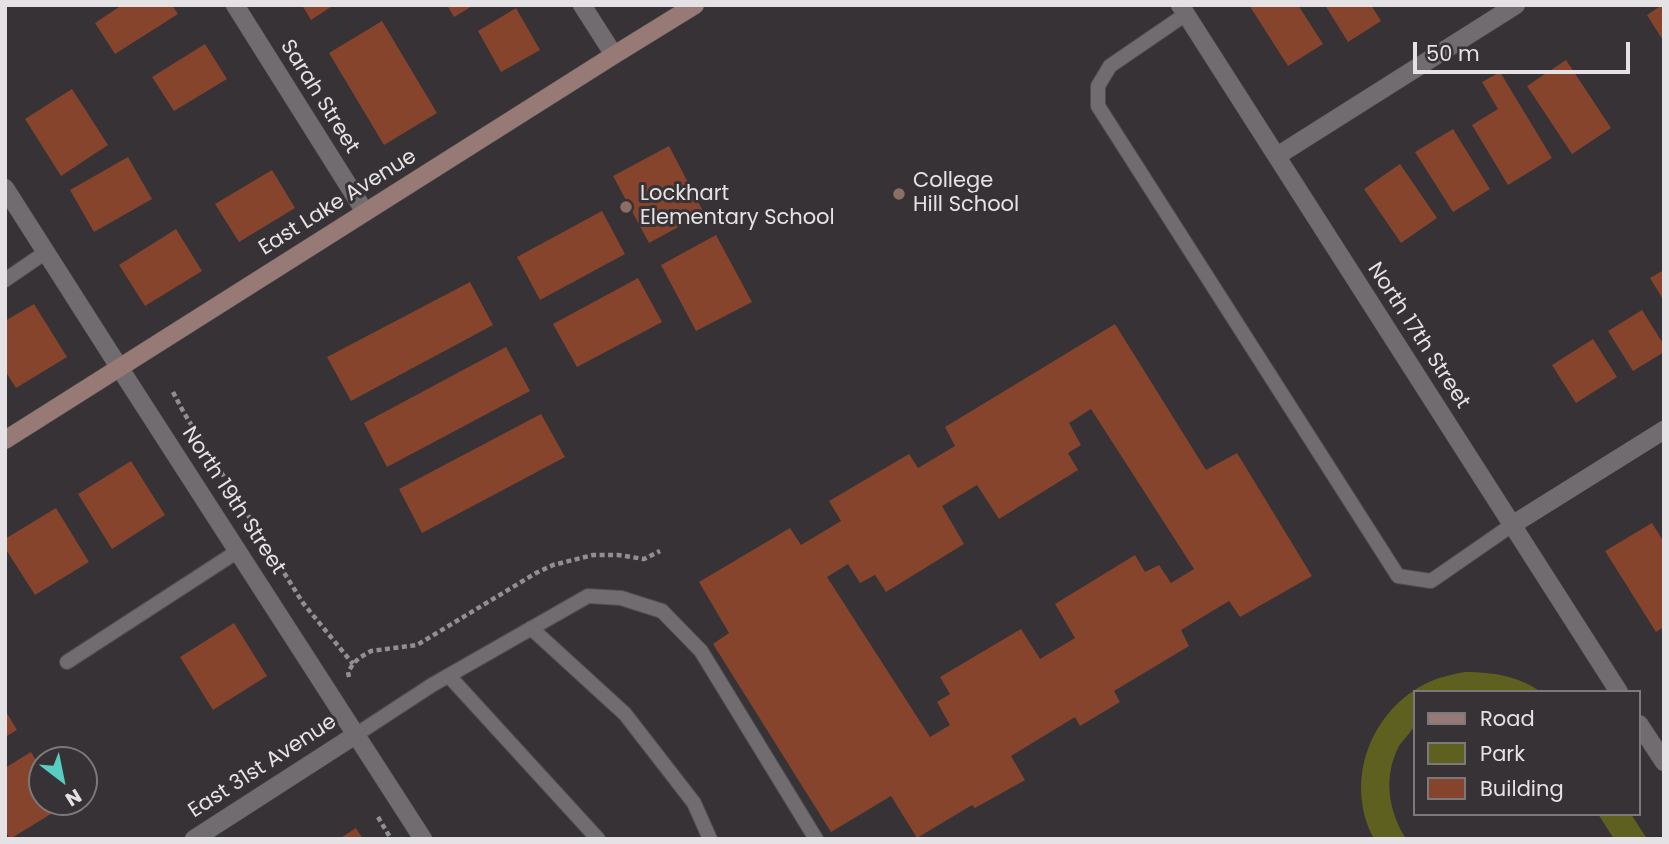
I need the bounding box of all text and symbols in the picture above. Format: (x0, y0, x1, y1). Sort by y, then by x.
scale bar (1417, 28, 1634, 72)
street label: Sarah Street (274, 36, 364, 158)
text: 50 m (1426, 39, 1480, 68)
street label: East Lake Avenue (255, 144, 421, 262)
place label: College Hill School (913, 169, 1019, 219)
place label: Lockhart Elementary School (640, 182, 835, 232)
marker: College Hill School (891, 186, 907, 202)
marker: Lockhart Elementary School (618, 199, 634, 215)
street label: North 17th Street (1361, 258, 1475, 414)
street label: North 19th Street (176, 422, 290, 580)
legend (1414, 690, 1641, 816)
text: Road (1480, 704, 1535, 733)
street label: East 31st Avenue (184, 710, 342, 824)
text: Park (1480, 739, 1525, 768)
north arrow (28, 746, 98, 816)
text: Building (1480, 774, 1564, 803)
text: N (60, 782, 87, 813)

